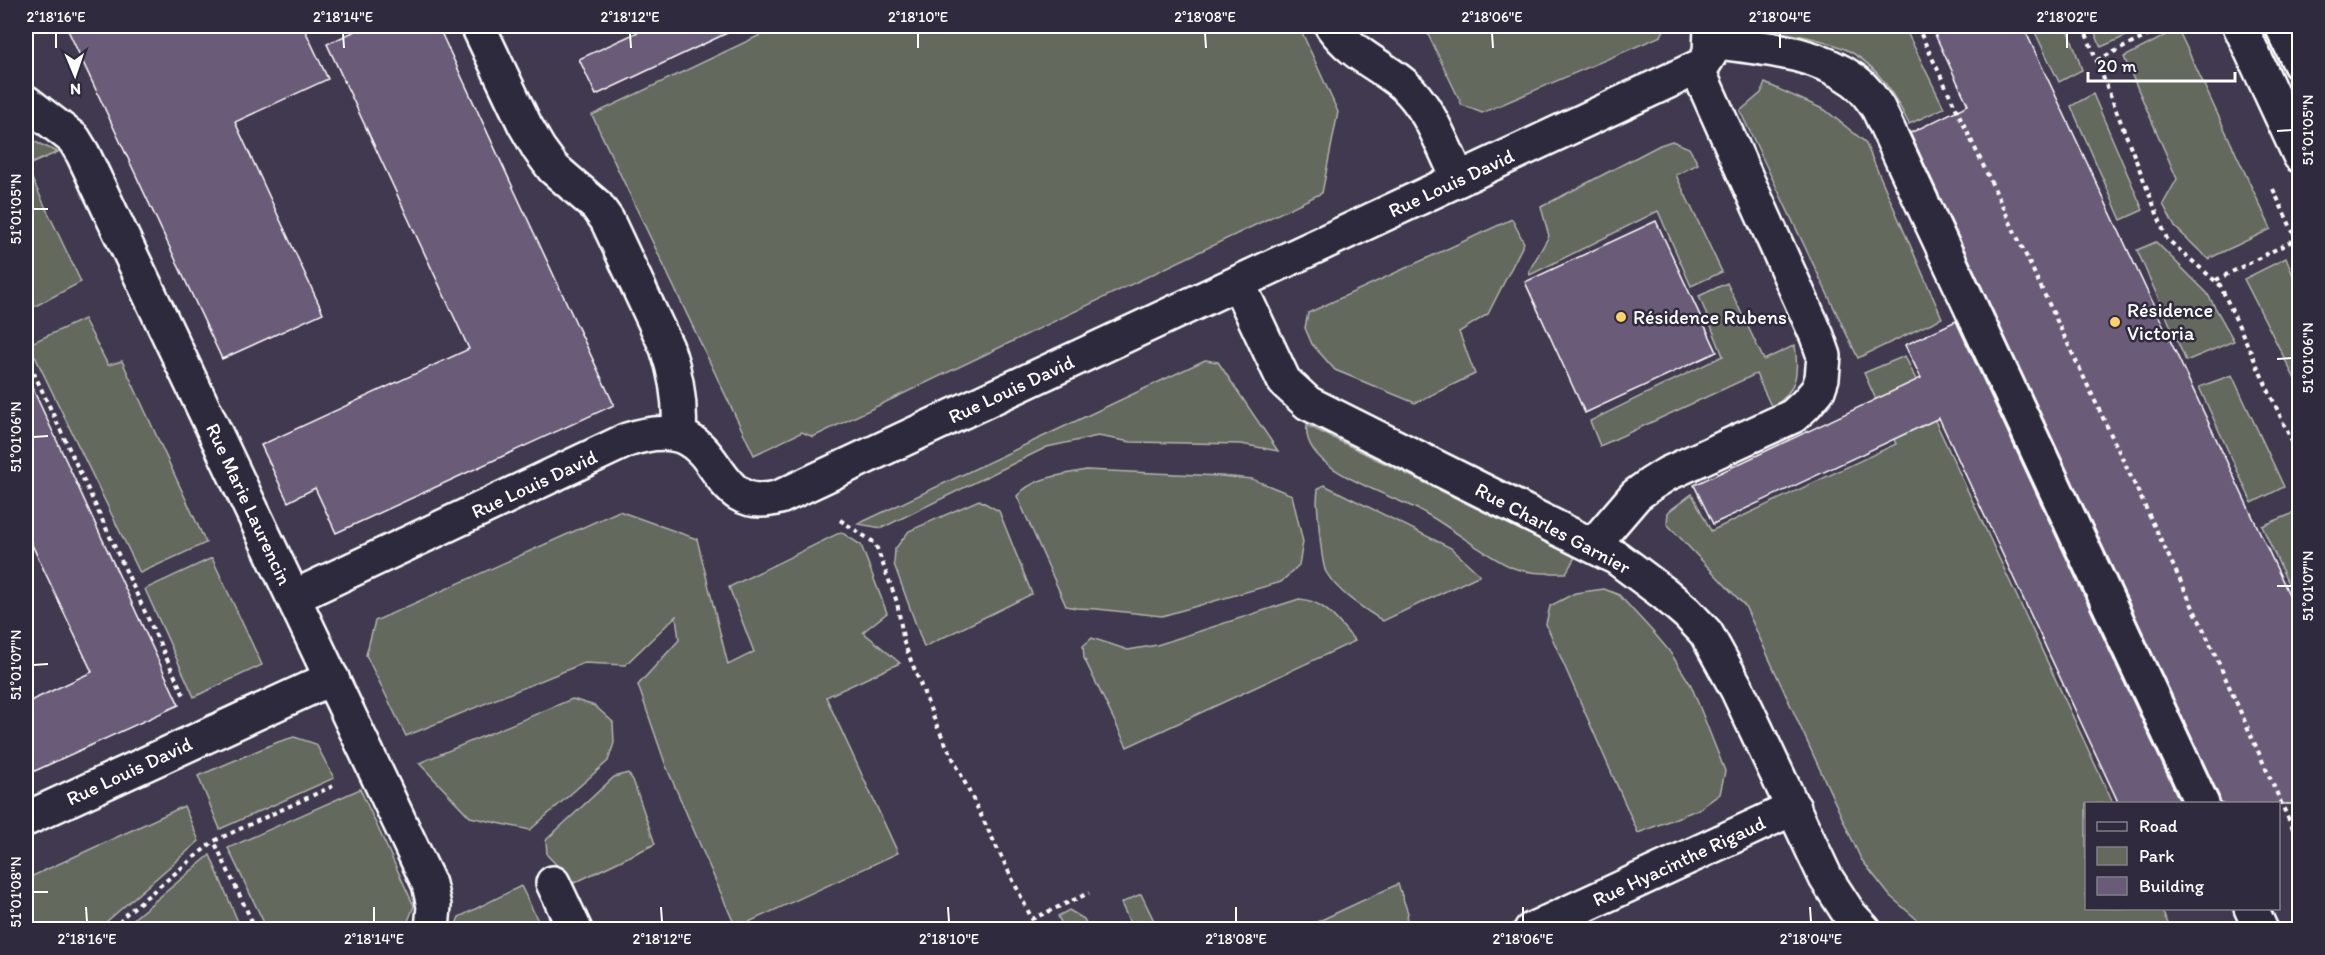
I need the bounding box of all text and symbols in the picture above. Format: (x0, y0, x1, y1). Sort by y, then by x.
text: 2°18'16"E (27, 8, 85, 26)
text: 2°18'14"E (313, 8, 373, 26)
text: 2°18'12"E (601, 8, 659, 26)
text: 2°18'10"E (888, 8, 948, 26)
text: 2°18'08"E (1174, 8, 1236, 26)
text: 2°18'06"E (1461, 8, 1523, 26)
text: 2°18'04"E (1749, 8, 1811, 26)
text: 2°18'02"E (2036, 8, 2098, 26)
north arrow (45, 45, 105, 105)
scale bar (2088, 45, 2235, 83)
text: 20 m (2097, 55, 2137, 77)
text: N (70, 80, 81, 99)
text: 51°01'05"N (2299, 95, 2317, 165)
street label: Rue Louis David (1384, 143, 1518, 223)
text: 51°01'05"N (7, 174, 25, 244)
place label: Résidence Victoria (2127, 298, 2213, 345)
place label: Résidence Rubens (1633, 305, 1787, 329)
marker: Résidence Rubens (1614, 310, 1628, 324)
marker: Résidence Victoria (2108, 315, 2122, 329)
text: 51°01'06"N (2299, 322, 2317, 394)
street label: Rue Louis David (944, 349, 1078, 429)
text: 51°01'06"N (7, 401, 25, 473)
street label: Rue Marie Laurencin (201, 419, 297, 589)
street label: Rue Louis David (467, 444, 601, 524)
street label: Rue Charles Garnier (1471, 477, 1635, 579)
text: 51°01'07"N (2299, 551, 2317, 621)
text: 51°01'07"N (7, 630, 25, 700)
street label: Rue Louis David (62, 731, 196, 811)
legend (2085, 802, 2280, 910)
street label: Rue Hyacinthe Rigaud (1589, 810, 1769, 912)
text: Road (2139, 815, 2178, 837)
text: Park (2139, 845, 2174, 867)
text: 51°01'08"N (7, 856, 25, 928)
text: Building (2139, 875, 2205, 897)
text: 2°18'16"E (58, 930, 116, 948)
text: 2°18'14"E (344, 930, 404, 948)
text: 2°18'12"E (633, 930, 691, 948)
text: 2°18'10"E (919, 930, 979, 948)
text: 2°18'08"E (1205, 930, 1267, 948)
text: 2°18'06"E (1492, 930, 1554, 948)
text: 2°18'04"E (1780, 930, 1842, 948)

